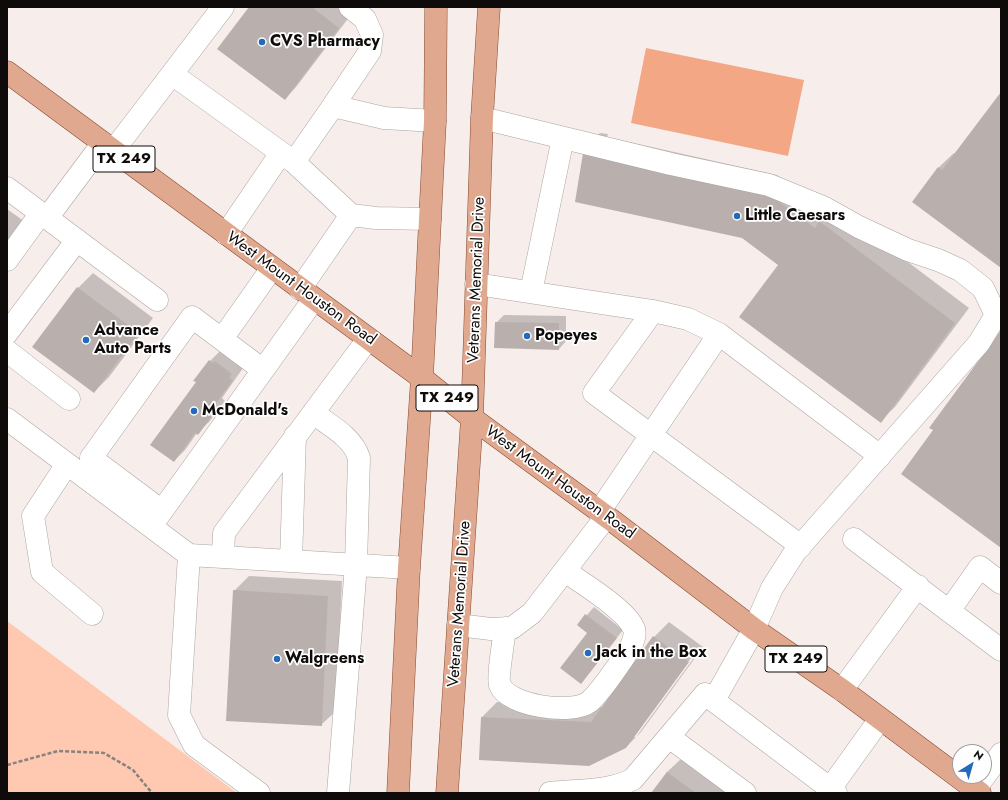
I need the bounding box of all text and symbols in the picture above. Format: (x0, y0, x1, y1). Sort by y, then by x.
place label: CVS Pharmacy (270, 32, 380, 52)
marker: CVS Pharmacy (257, 37, 267, 47)
road number: TX 249 (93, 146, 155, 172)
street label: Veterans Memorial Drive (465, 197, 489, 363)
place label: Little Caesars (745, 206, 845, 226)
marker: Little Caesars (732, 211, 742, 221)
street label: West Mount Houston Road (222, 228, 380, 350)
place label: Advance Auto Parts (94, 321, 171, 359)
place label: Popeyes (535, 326, 597, 346)
marker: Popeyes (522, 331, 532, 341)
marker: Advance Auto Parts (81, 335, 91, 345)
road number: TX 249 (416, 385, 478, 411)
place label: McDonald's (202, 401, 288, 421)
marker: McDonald's (189, 406, 199, 416)
street label: West Mount Houston Road (481, 422, 639, 544)
street label: Veterans Memorial Drive (445, 520, 475, 688)
place label: Jack in the Box (596, 643, 707, 663)
road number: TX 249 (765, 646, 827, 672)
marker: Jack in the Box (583, 648, 593, 658)
place label: Walgreens (285, 649, 364, 669)
marker: Walgreens (272, 654, 282, 664)
north arrow (952, 744, 992, 784)
text: N (970, 746, 987, 764)

